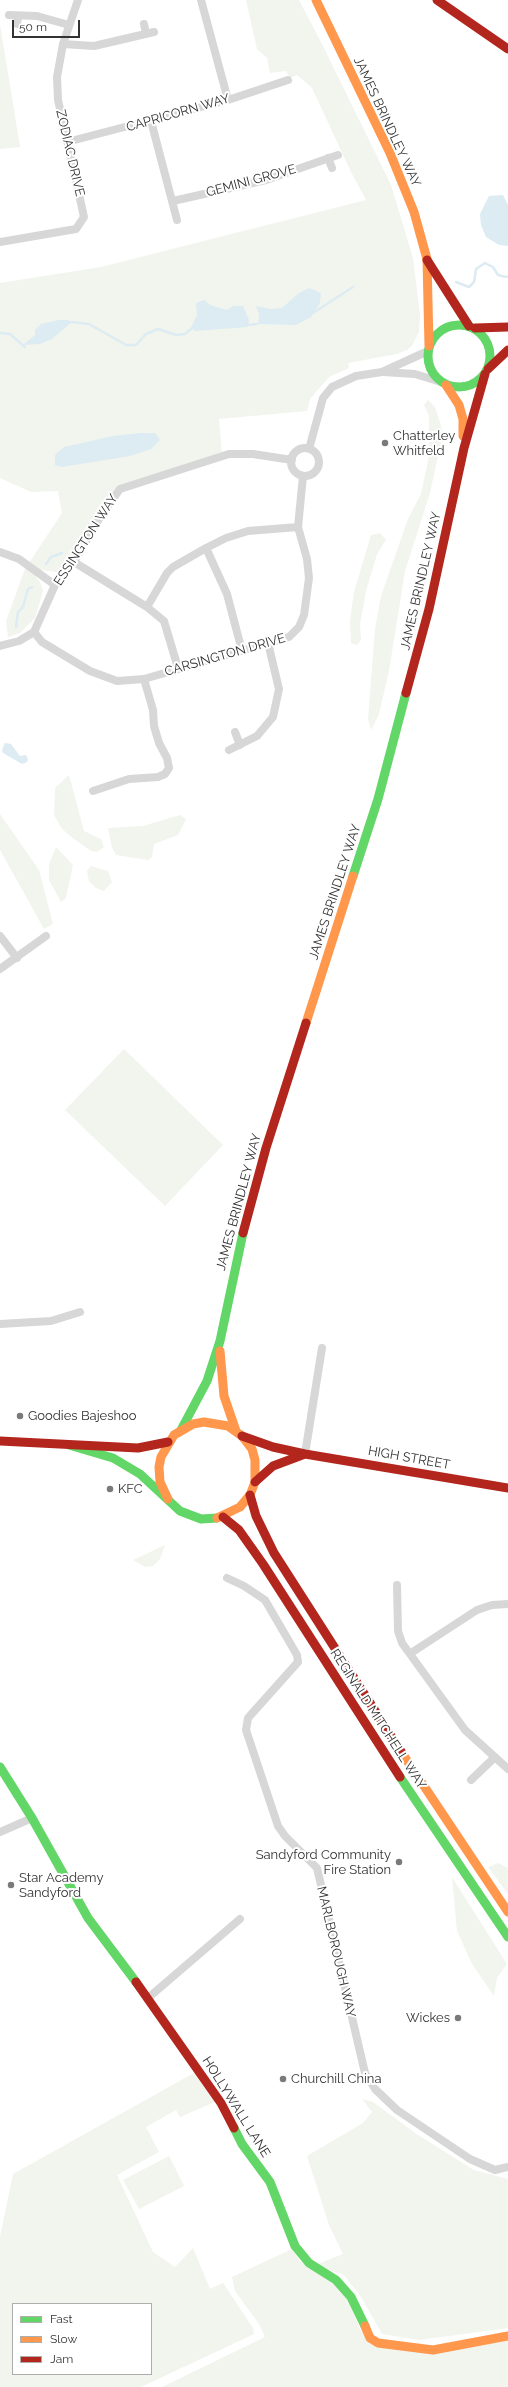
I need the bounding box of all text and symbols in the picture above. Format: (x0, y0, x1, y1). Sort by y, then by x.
scale bar (14, 12, 82, 38)
text: 50 m (19, 20, 47, 34)
street label: JAMES BRINDLEY WAY (350, 55, 424, 189)
street label: CAPRICORN WAY (125, 91, 231, 135)
street label: ZODIAC DRIVE (52, 108, 88, 198)
street label: GEMINI GROVE (204, 162, 298, 200)
place label: Chatterley Whitfeld (393, 428, 455, 459)
marker: Chatterley Whitfeld (380, 438, 390, 448)
street label: ESSINGTON WAY (51, 491, 121, 589)
street label: JAMES BRINDLEY WAY (398, 510, 444, 652)
street label: CARSINGTON DRIVE (163, 630, 287, 680)
street label: JAMES BRINDLEY WAY (306, 822, 364, 962)
street label: JAMES BRINDLEY WAY (213, 1132, 265, 1272)
place label: Goodies Bajeshoo (28, 1408, 137, 1424)
marker: Goodies Bajeshoo (15, 1411, 25, 1421)
street label: HIGH STREET (367, 1443, 451, 1473)
place label: KFC (118, 1481, 143, 1497)
marker: KFC (105, 1484, 115, 1494)
street label: REGINALD MITCHELL WAY (327, 1646, 429, 1792)
place label: Sandyford Community Fire Station (256, 1847, 391, 1878)
marker: Sandyford Community Fire Station (394, 1857, 404, 1867)
place label: Star Academy Sandyford (19, 1870, 103, 1901)
marker: Star Academy Sandyford (6, 1880, 16, 1890)
street label: MARLBOROUGH WAY (313, 1885, 359, 2019)
place label: Wickes (406, 2010, 450, 2026)
marker: Wickes (453, 2013, 463, 2023)
street label: HOLLYWALL LANE (199, 2054, 273, 2160)
place label: Churchill China (291, 2071, 382, 2087)
marker: Churchill China (278, 2074, 288, 2084)
legend (12, 2303, 152, 2375)
text: Fast (50, 2312, 73, 2326)
text: Slow (50, 2332, 77, 2346)
text: Jam (50, 2352, 73, 2366)

